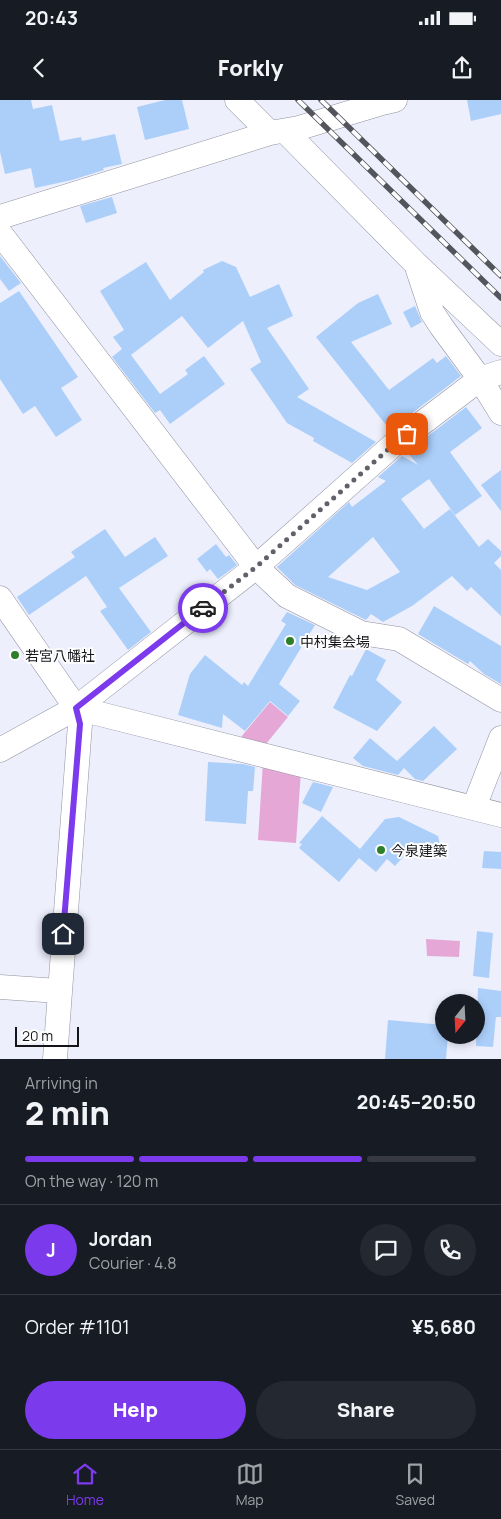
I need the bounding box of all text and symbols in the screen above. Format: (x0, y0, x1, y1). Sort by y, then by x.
text: 20:43 (25, 5, 78, 31)
text: Forkly (218, 53, 283, 83)
icon: back (25, 54, 53, 82)
icon: share (448, 54, 476, 82)
pin (386, 413, 428, 455)
icon: bag (393, 420, 421, 448)
courier (178, 583, 228, 633)
icon: car (189, 594, 217, 622)
place label: 中村集会場 (300, 632, 370, 651)
marker: 中村集会場 (284, 635, 296, 647)
place label: 若宮八幡社 (25, 646, 95, 665)
marker: 若宮八幡社 (9, 649, 21, 661)
place label: 今泉建築 (391, 841, 447, 860)
marker: 今泉建築 (375, 844, 387, 856)
pin (42, 913, 84, 955)
icon: home (49, 920, 77, 948)
north arrow (435, 994, 485, 1044)
map controls (435, 994, 485, 1044)
scale bar (15, 1024, 79, 1047)
text: 20 m (22, 1026, 53, 1045)
text: Arriving in (25, 1072, 98, 1094)
text: 20:45–20:50 (357, 1089, 476, 1115)
text: 2 min (25, 1091, 110, 1135)
text: On the way · 120 m (25, 1170, 158, 1192)
button: chat (360, 1224, 412, 1276)
button: phone (424, 1224, 476, 1276)
text: Jordan (89, 1226, 152, 1252)
text: J (46, 1237, 56, 1263)
text: Courier · 4.8 (89, 1252, 177, 1274)
text: Order #1101 (25, 1314, 130, 1340)
text: ¥5,680 (412, 1314, 476, 1340)
button: Help (25, 1381, 246, 1439)
button: Share (256, 1381, 476, 1439)
tab: Home (66, 1460, 104, 1509)
tab: Map (236, 1460, 264, 1509)
tab: Saved (396, 1460, 435, 1509)

